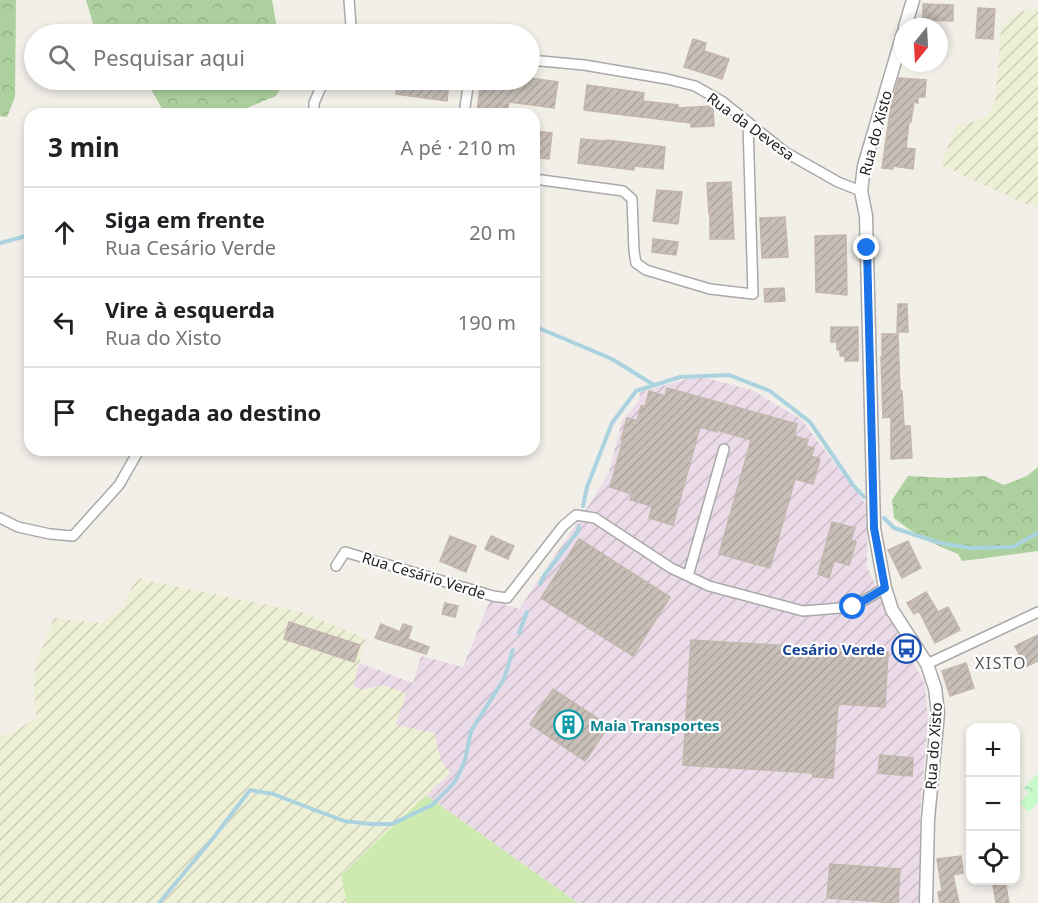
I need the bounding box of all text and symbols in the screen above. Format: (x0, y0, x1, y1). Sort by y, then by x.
north arrow (894, 18, 948, 72)
search box (24, 24, 540, 90)
icon: search (45, 41, 78, 74)
text: Pesquisar aqui (93, 42, 245, 72)
street label: Rua da Devesa (703, 88, 799, 164)
street label: Rua do Xisto (854, 88, 896, 178)
text: 3 min (48, 129, 120, 165)
text: A pé · 210 m (400, 134, 516, 161)
text: Siga em frente (105, 204, 265, 234)
icon: ahead (48, 216, 81, 249)
text: 20 m (469, 219, 516, 246)
text: Rua Cesário Verde (105, 234, 276, 261)
route end (853, 234, 879, 260)
text: Vire à esquerda (105, 294, 275, 324)
icon: left (48, 306, 81, 339)
text: 190 m (458, 309, 516, 336)
text: Rua do Xisto (105, 324, 222, 351)
icon: arrive (48, 396, 81, 429)
text: Chegada ao destino (105, 397, 321, 427)
street label: Rua Cesário Verde (360, 547, 488, 603)
route start (839, 593, 865, 619)
bus stop icon: Cesário Verde (890, 633, 922, 665)
place label: Cesário Verde (782, 639, 885, 659)
district label: XISTO (975, 652, 1027, 674)
street label: Rua do Xisto (920, 702, 946, 790)
building icon: Maia Transportes (553, 709, 585, 741)
place label: Maia Transportes (590, 715, 720, 735)
map controls (966, 723, 1020, 885)
button: + (966, 723, 1020, 777)
button: − (966, 777, 1020, 831)
button: locate (966, 831, 1020, 885)

